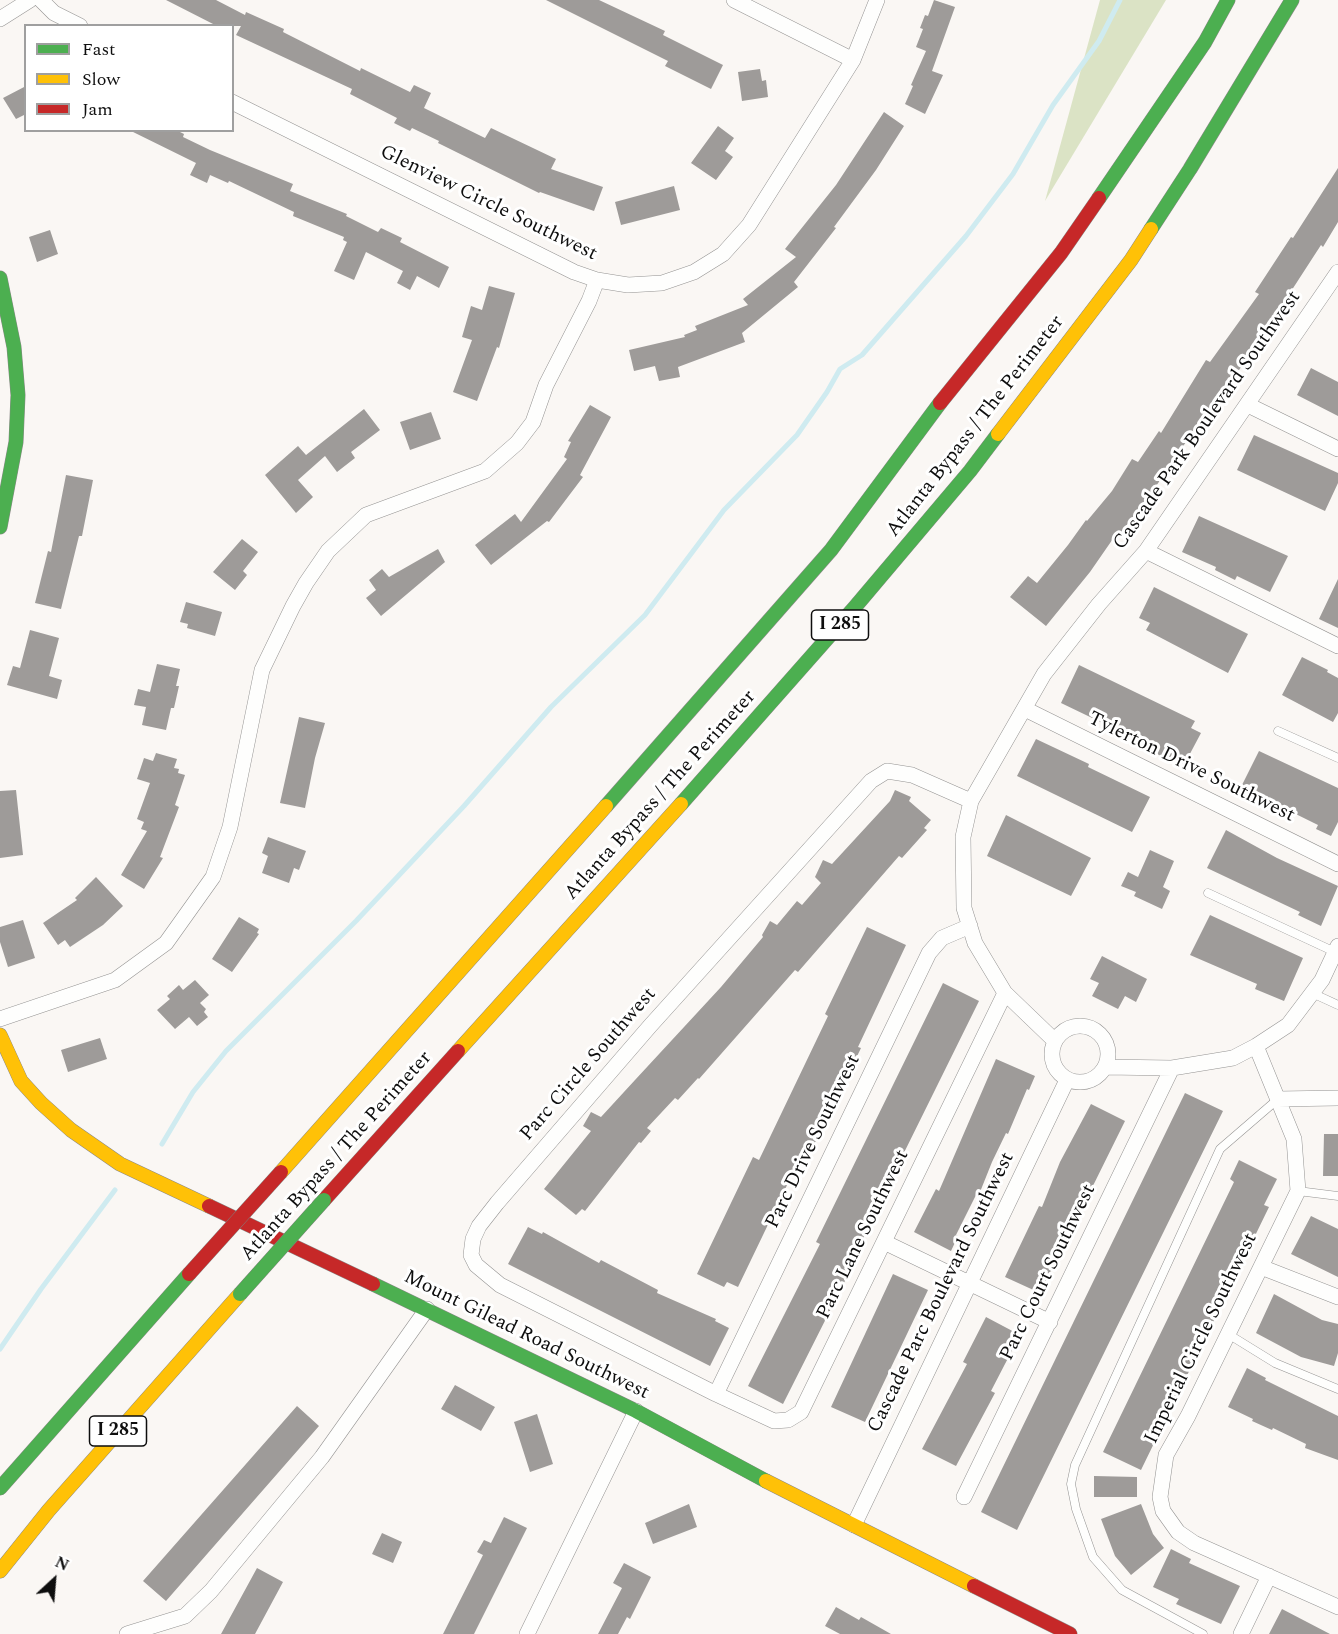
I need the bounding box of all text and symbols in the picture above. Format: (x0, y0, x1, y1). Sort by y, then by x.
legend (24, 24, 234, 132)
text: Fast (82, 36, 115, 63)
text: Slow (82, 66, 120, 93)
text: Jam (82, 96, 113, 123)
street label: Glenview Circle Southwest (375, 141, 601, 267)
street label: Cascade Park Boulevard Southwest (1109, 287, 1307, 555)
street label: Atlanta Bypass / The Perimeter (882, 312, 1070, 542)
road number: I 285 (812, 610, 868, 640)
street label: Atlanta Bypass / The Perimeter (560, 686, 762, 906)
street label: Tylerton Drive Southwest (1084, 707, 1298, 829)
street label: Parc Circle Southwest (516, 983, 662, 1147)
street label: Atlanta Bypass / The Perimeter (236, 1047, 438, 1267)
street label: Parc Drive Southwest (761, 1051, 867, 1233)
street label: Parc Lane Southwest (813, 1147, 915, 1323)
street label: Cascade Parc Boulevard Southwest (863, 1149, 1021, 1437)
street label: Parc Court Southwest (996, 1181, 1102, 1365)
street label: Imperial Circle Southwest (1140, 1230, 1264, 1448)
street label: Mount Gilead Road Southwest (399, 1266, 653, 1406)
road number: I 285 (90, 1416, 146, 1446)
north arrow (24, 1550, 84, 1610)
text: N (51, 1550, 73, 1577)

